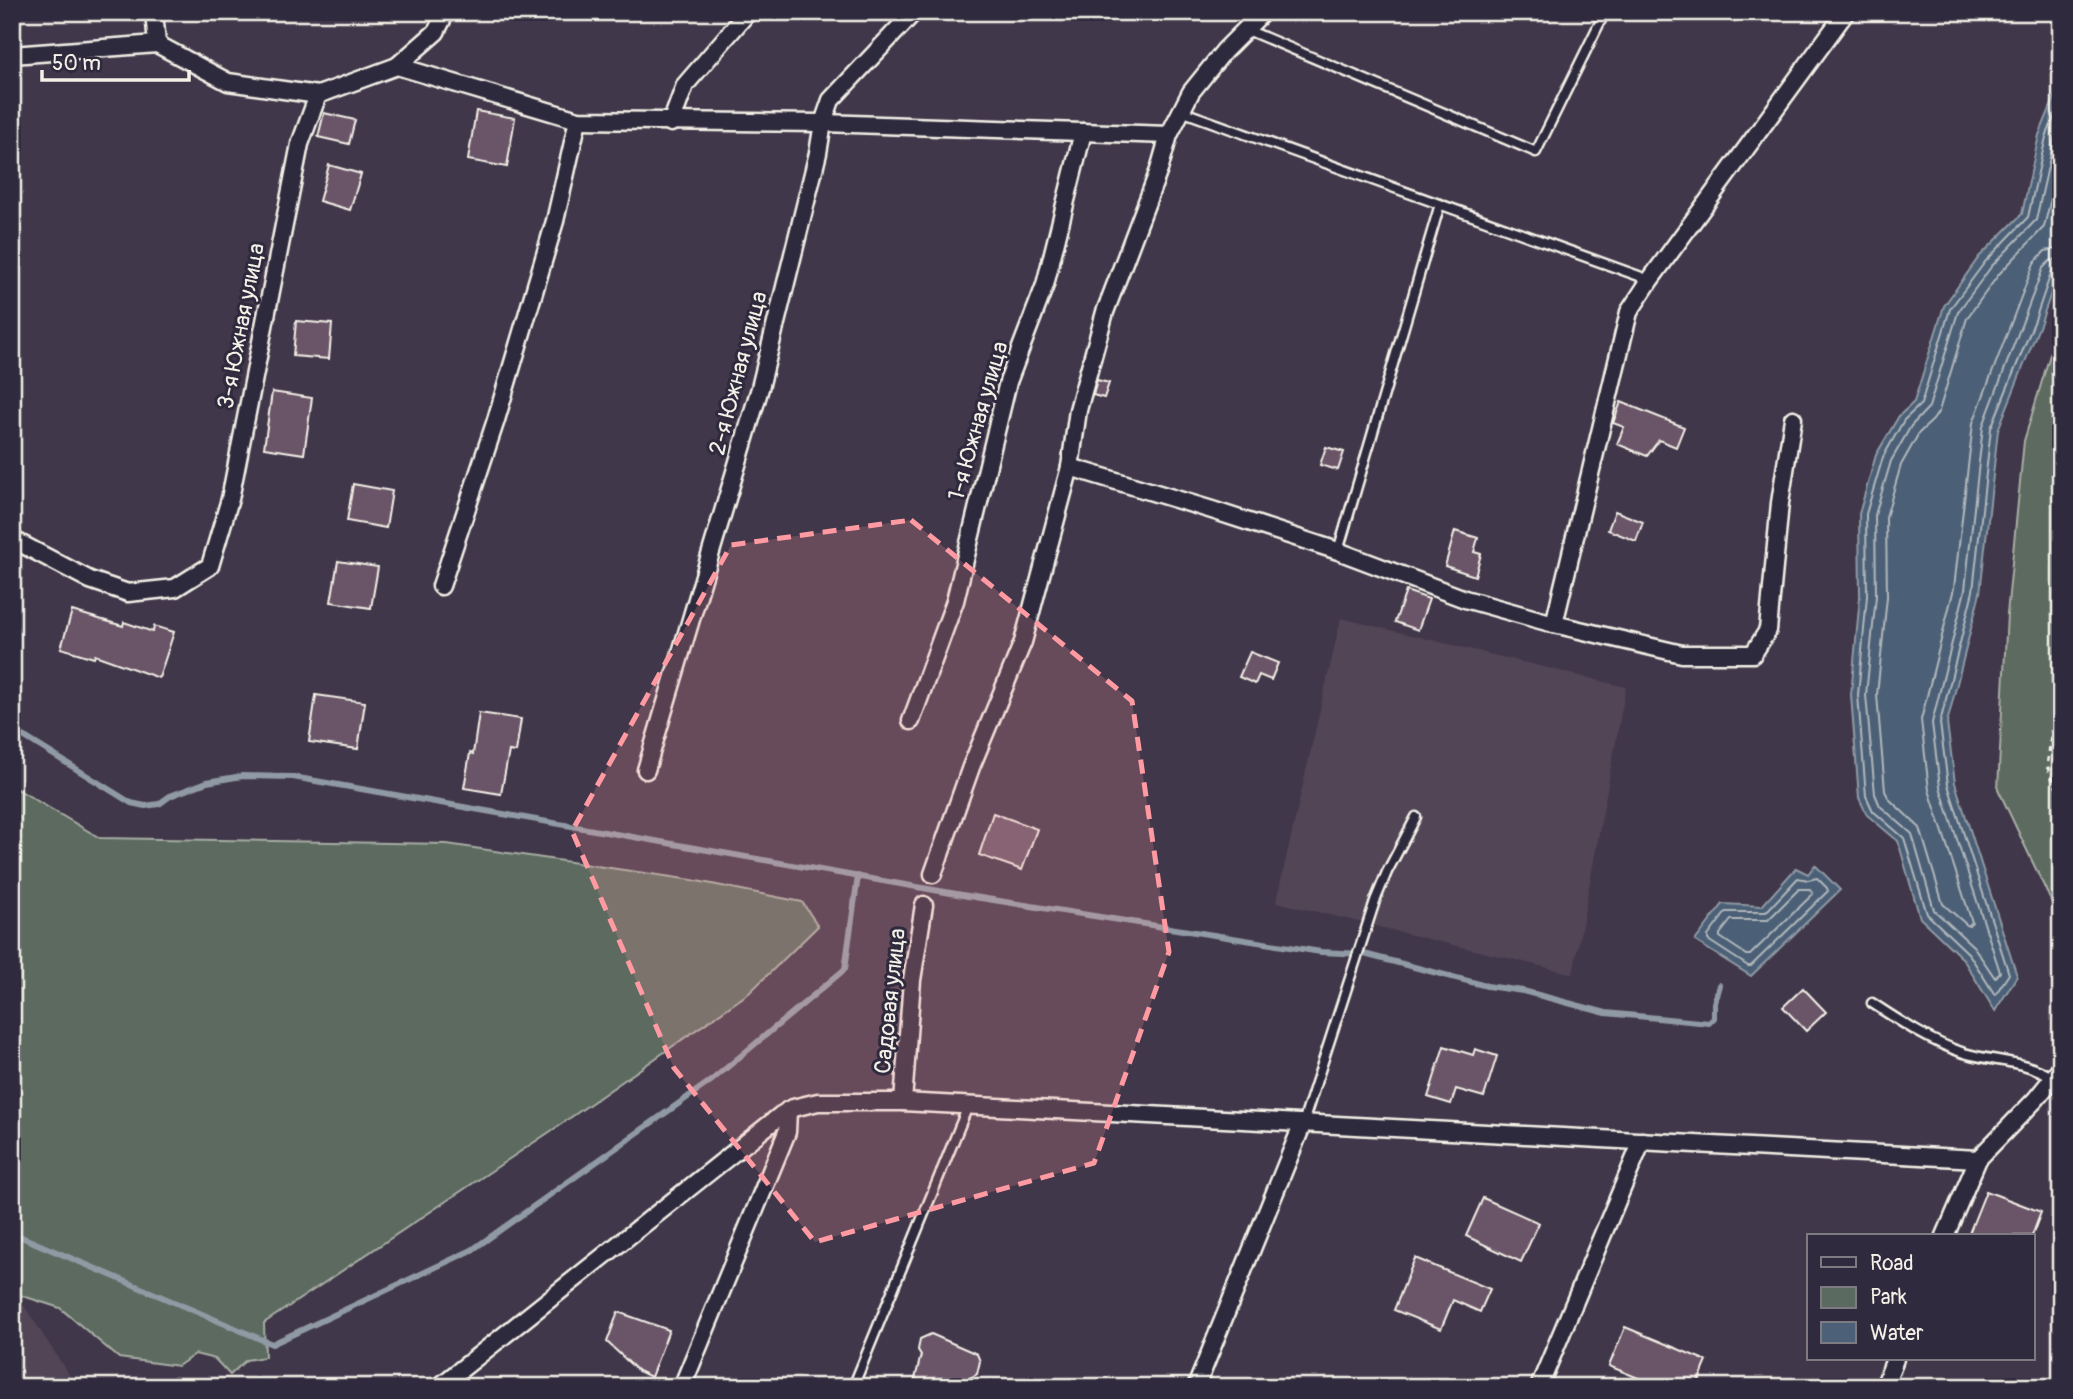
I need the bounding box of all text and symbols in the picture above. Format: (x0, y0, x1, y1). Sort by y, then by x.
scale bar (42, 38, 189, 82)
text: 50 m (52, 50, 101, 77)
street label: 3-я Южная улица (211, 241, 271, 411)
street label: 2-я Южная улица (702, 288, 774, 458)
street label: 1-я Южная улица (941, 338, 1015, 504)
street label: Садовая улица (868, 927, 912, 1075)
legend (1807, 1234, 2035, 1360)
text: Road (1870, 1250, 1914, 1277)
text: Park (1870, 1284, 1907, 1311)
text: Water (1870, 1320, 1924, 1347)

